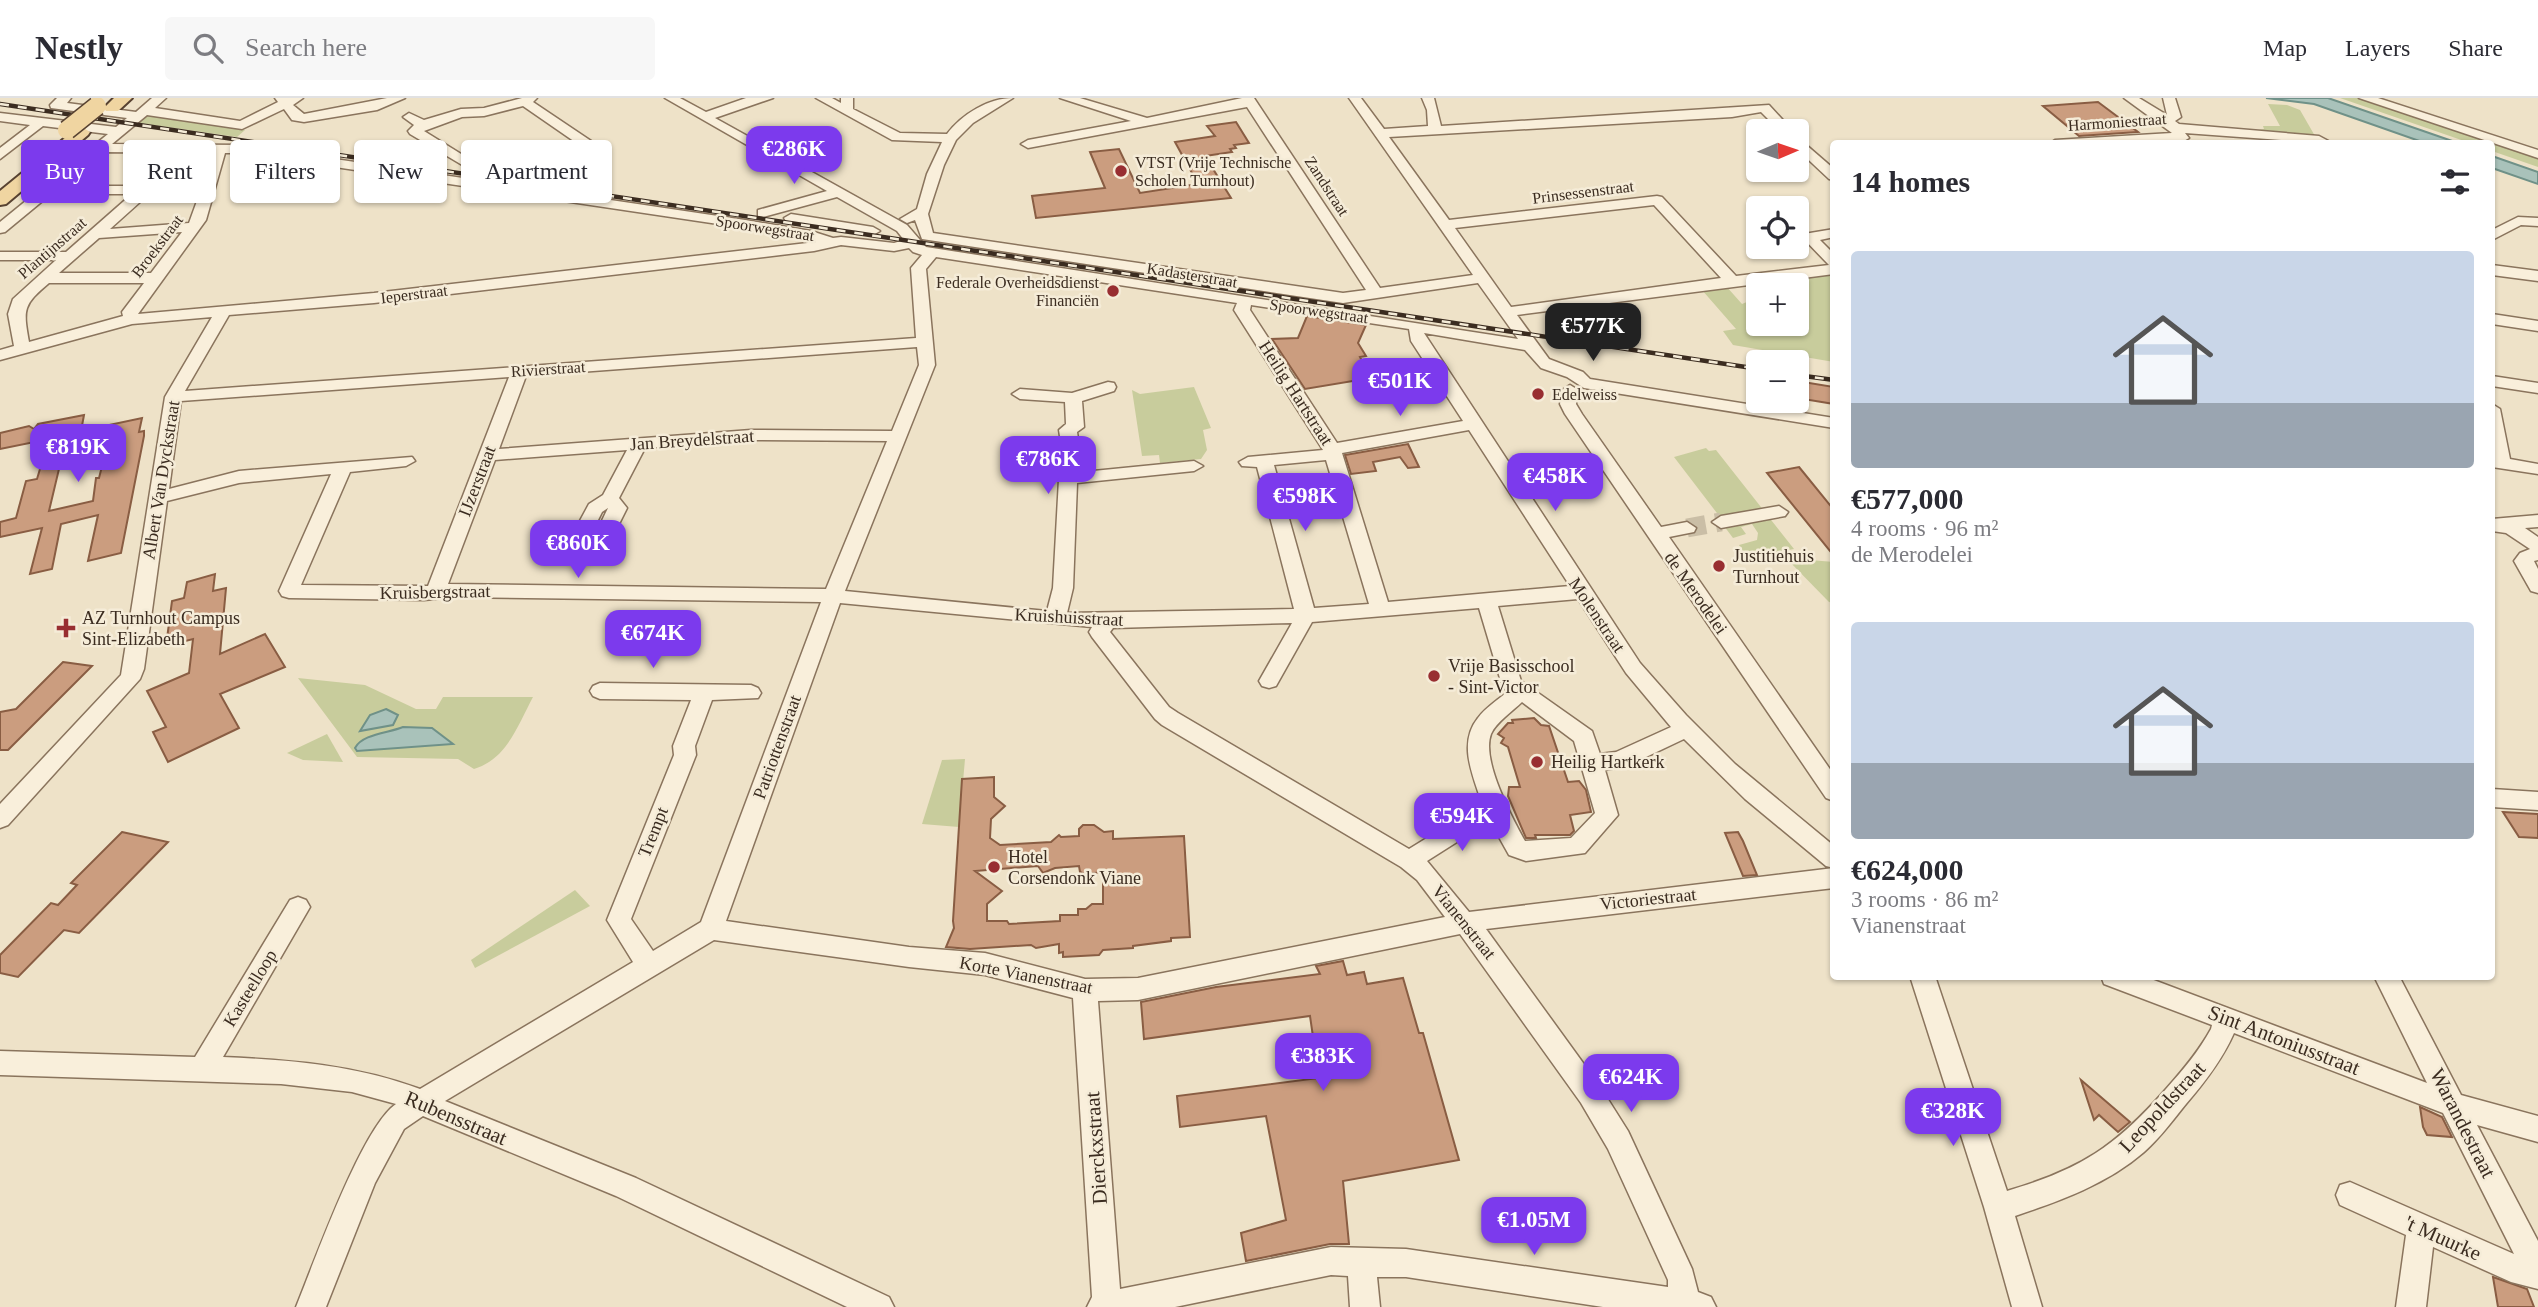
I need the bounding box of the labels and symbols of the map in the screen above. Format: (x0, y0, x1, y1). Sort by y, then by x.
street label: Harmoniestraat (2067, 110, 2167, 134)
north arrow (1746, 119, 1810, 182)
pin: €286K (745, 126, 843, 186)
street label: Zandstraat (1301, 153, 1353, 219)
place label: VTST (Vrije Technische Scholen Turnhout) (1135, 154, 1291, 190)
marker: VTST (Vrije Technische Scholen Turnhout) (1113, 163, 1129, 179)
street label: Prinsessenstraat (1531, 177, 1635, 207)
street label: Broekstraat (128, 211, 186, 281)
street label: Spoorwegstraat (714, 212, 816, 245)
street label: Plantijnstraat (15, 214, 91, 283)
street label: Kadasterstraat (1145, 259, 1239, 291)
place label: Federale Overheidsdienst Financiën (936, 274, 1100, 309)
street label: Ieperstraat (379, 281, 449, 308)
marker: Federale Overheidsdienst Financiën (1105, 283, 1121, 299)
street label: Spoorwegstraat (1268, 296, 1370, 327)
pin: €577K (1544, 303, 1642, 363)
street label: Heilig Hartstraat (1255, 337, 1337, 449)
street label: Rivierstraat (510, 358, 586, 380)
pin: €501K (1351, 358, 1449, 418)
marker: Edelweiss (1530, 386, 1546, 402)
place label: Edelweiss (1552, 386, 1617, 403)
street label: Albert Van Dyckstraat (139, 399, 183, 561)
pin: €819K (29, 424, 127, 484)
street label: Jan Breydelstraat (629, 426, 755, 454)
pin: €786K (999, 436, 1097, 496)
street label: IJzerstraat (454, 443, 500, 519)
pin: €458K (1506, 454, 1604, 513)
pin: €598K (1256, 474, 1354, 533)
pin: €860K (529, 520, 627, 580)
place label: Justitiehuis Turnhout (1733, 546, 1814, 587)
street label: de Merodelei (1660, 548, 1732, 638)
marker: Justitiehuis Turnhout (1711, 558, 1727, 574)
street label: Molenstraat (1565, 574, 1629, 656)
street label: Kruisbergstraat (380, 581, 490, 603)
street label: Kruishuisstraat (1014, 604, 1124, 630)
place label: AZ Turnhout Campus Sint-Elizabeth (82, 608, 240, 649)
pin: €674K (604, 610, 702, 670)
marker: AZ Turnhout Campus Sint-Elizabeth (56, 618, 76, 638)
place label: Vrije Basisschool - Sint-Victor (1448, 656, 1574, 697)
marker: Vrije Basisschool - Sint-Victor (1426, 668, 1442, 684)
street label: Patriottenstraat (749, 692, 805, 802)
place label: Heilig Hartkerk (1551, 752, 1664, 772)
marker: Heilig Hartkerk (1529, 754, 1545, 770)
pin: €594K (1413, 794, 1511, 853)
street label: Trempt (634, 804, 672, 860)
place label: Hotel Corsendonk Viane (1008, 847, 1141, 888)
marker: Hotel Corsendonk Viane (986, 859, 1002, 875)
street label: Vianenstraat (1428, 881, 1500, 963)
street label: Victoriestraat (1599, 884, 1697, 914)
street label: Kasteelloop (219, 946, 281, 1030)
street label: Korte Vianenstraat (958, 952, 1094, 998)
street label: Sint Antoniusstraat (2205, 1000, 2363, 1080)
pin: €383K (1274, 1034, 1372, 1093)
pin: €624K (1582, 1054, 1680, 1114)
street label: Leopoldstraat (2114, 1056, 2210, 1157)
street label: Warandestraat (2425, 1064, 2501, 1182)
street label: Rubensstraat (401, 1086, 511, 1150)
pin: €328K (1904, 1088, 2002, 1148)
street label: Dierckxstraat (1080, 1091, 1112, 1205)
pin: €1.05M (1477, 1198, 1591, 1257)
street label: 't Muurke (2401, 1210, 2485, 1266)

